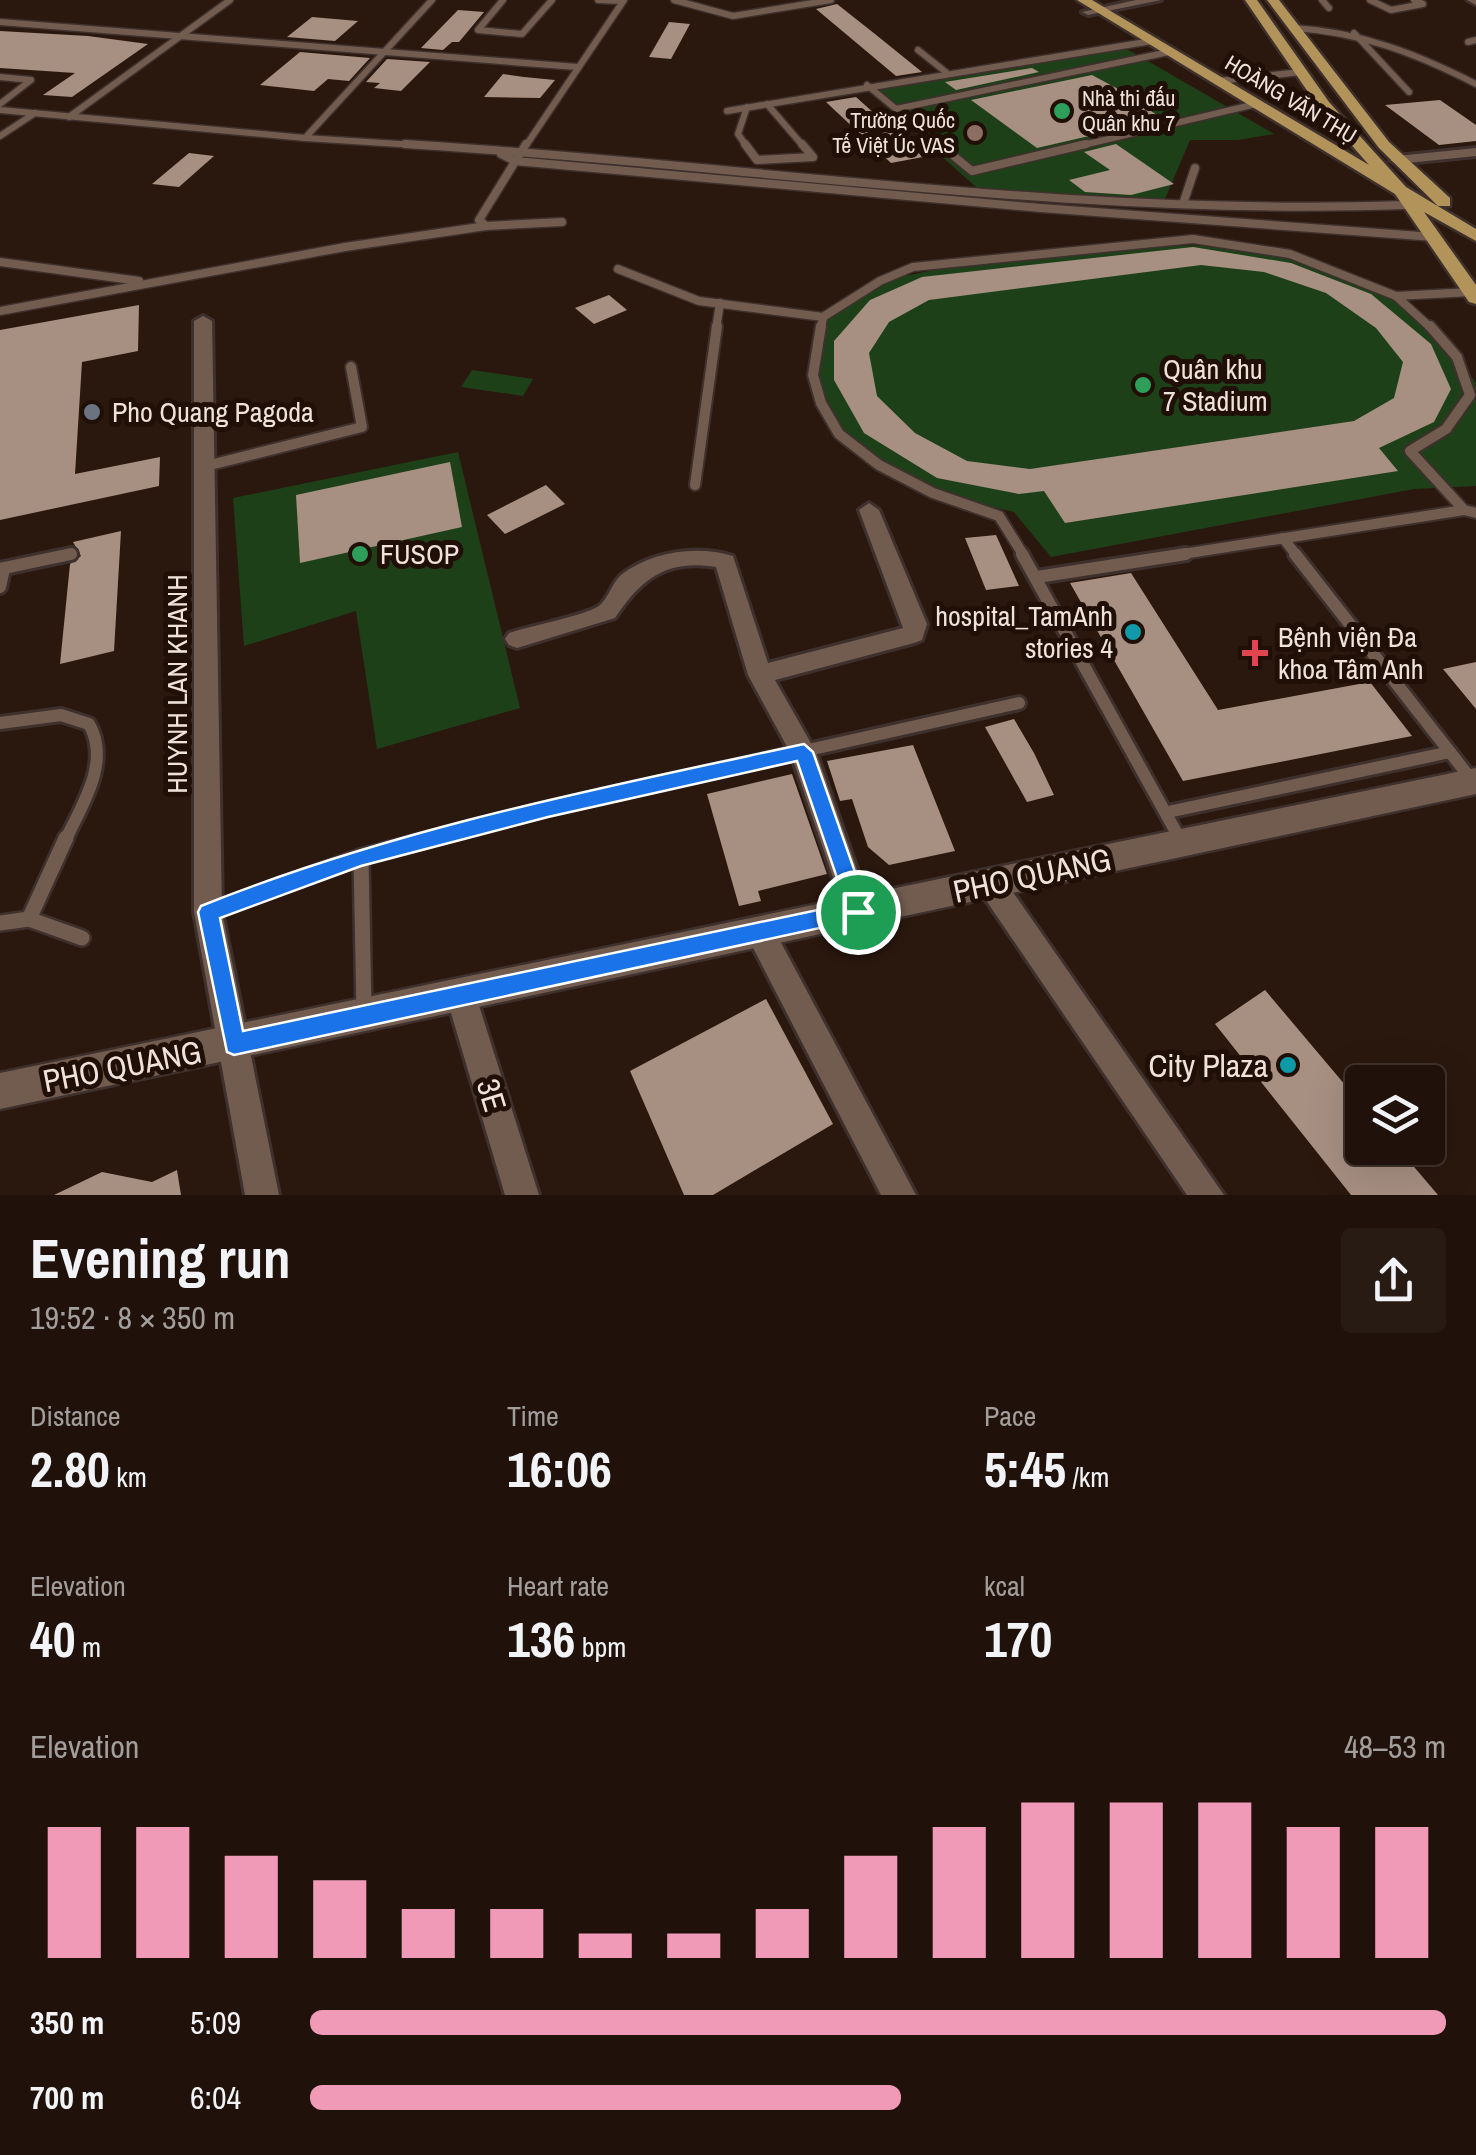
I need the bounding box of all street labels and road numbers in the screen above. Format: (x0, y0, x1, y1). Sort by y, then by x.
street label: HOÀNG VĂN THỤ (1220, 48, 1362, 150)
street label: HUYNH LAN KHANH (158, 574, 196, 794)
street label: PHO QUANG (949, 837, 1115, 913)
street label: PHO QUANG (39, 1030, 205, 1102)
street label: 3E (467, 1073, 517, 1117)

